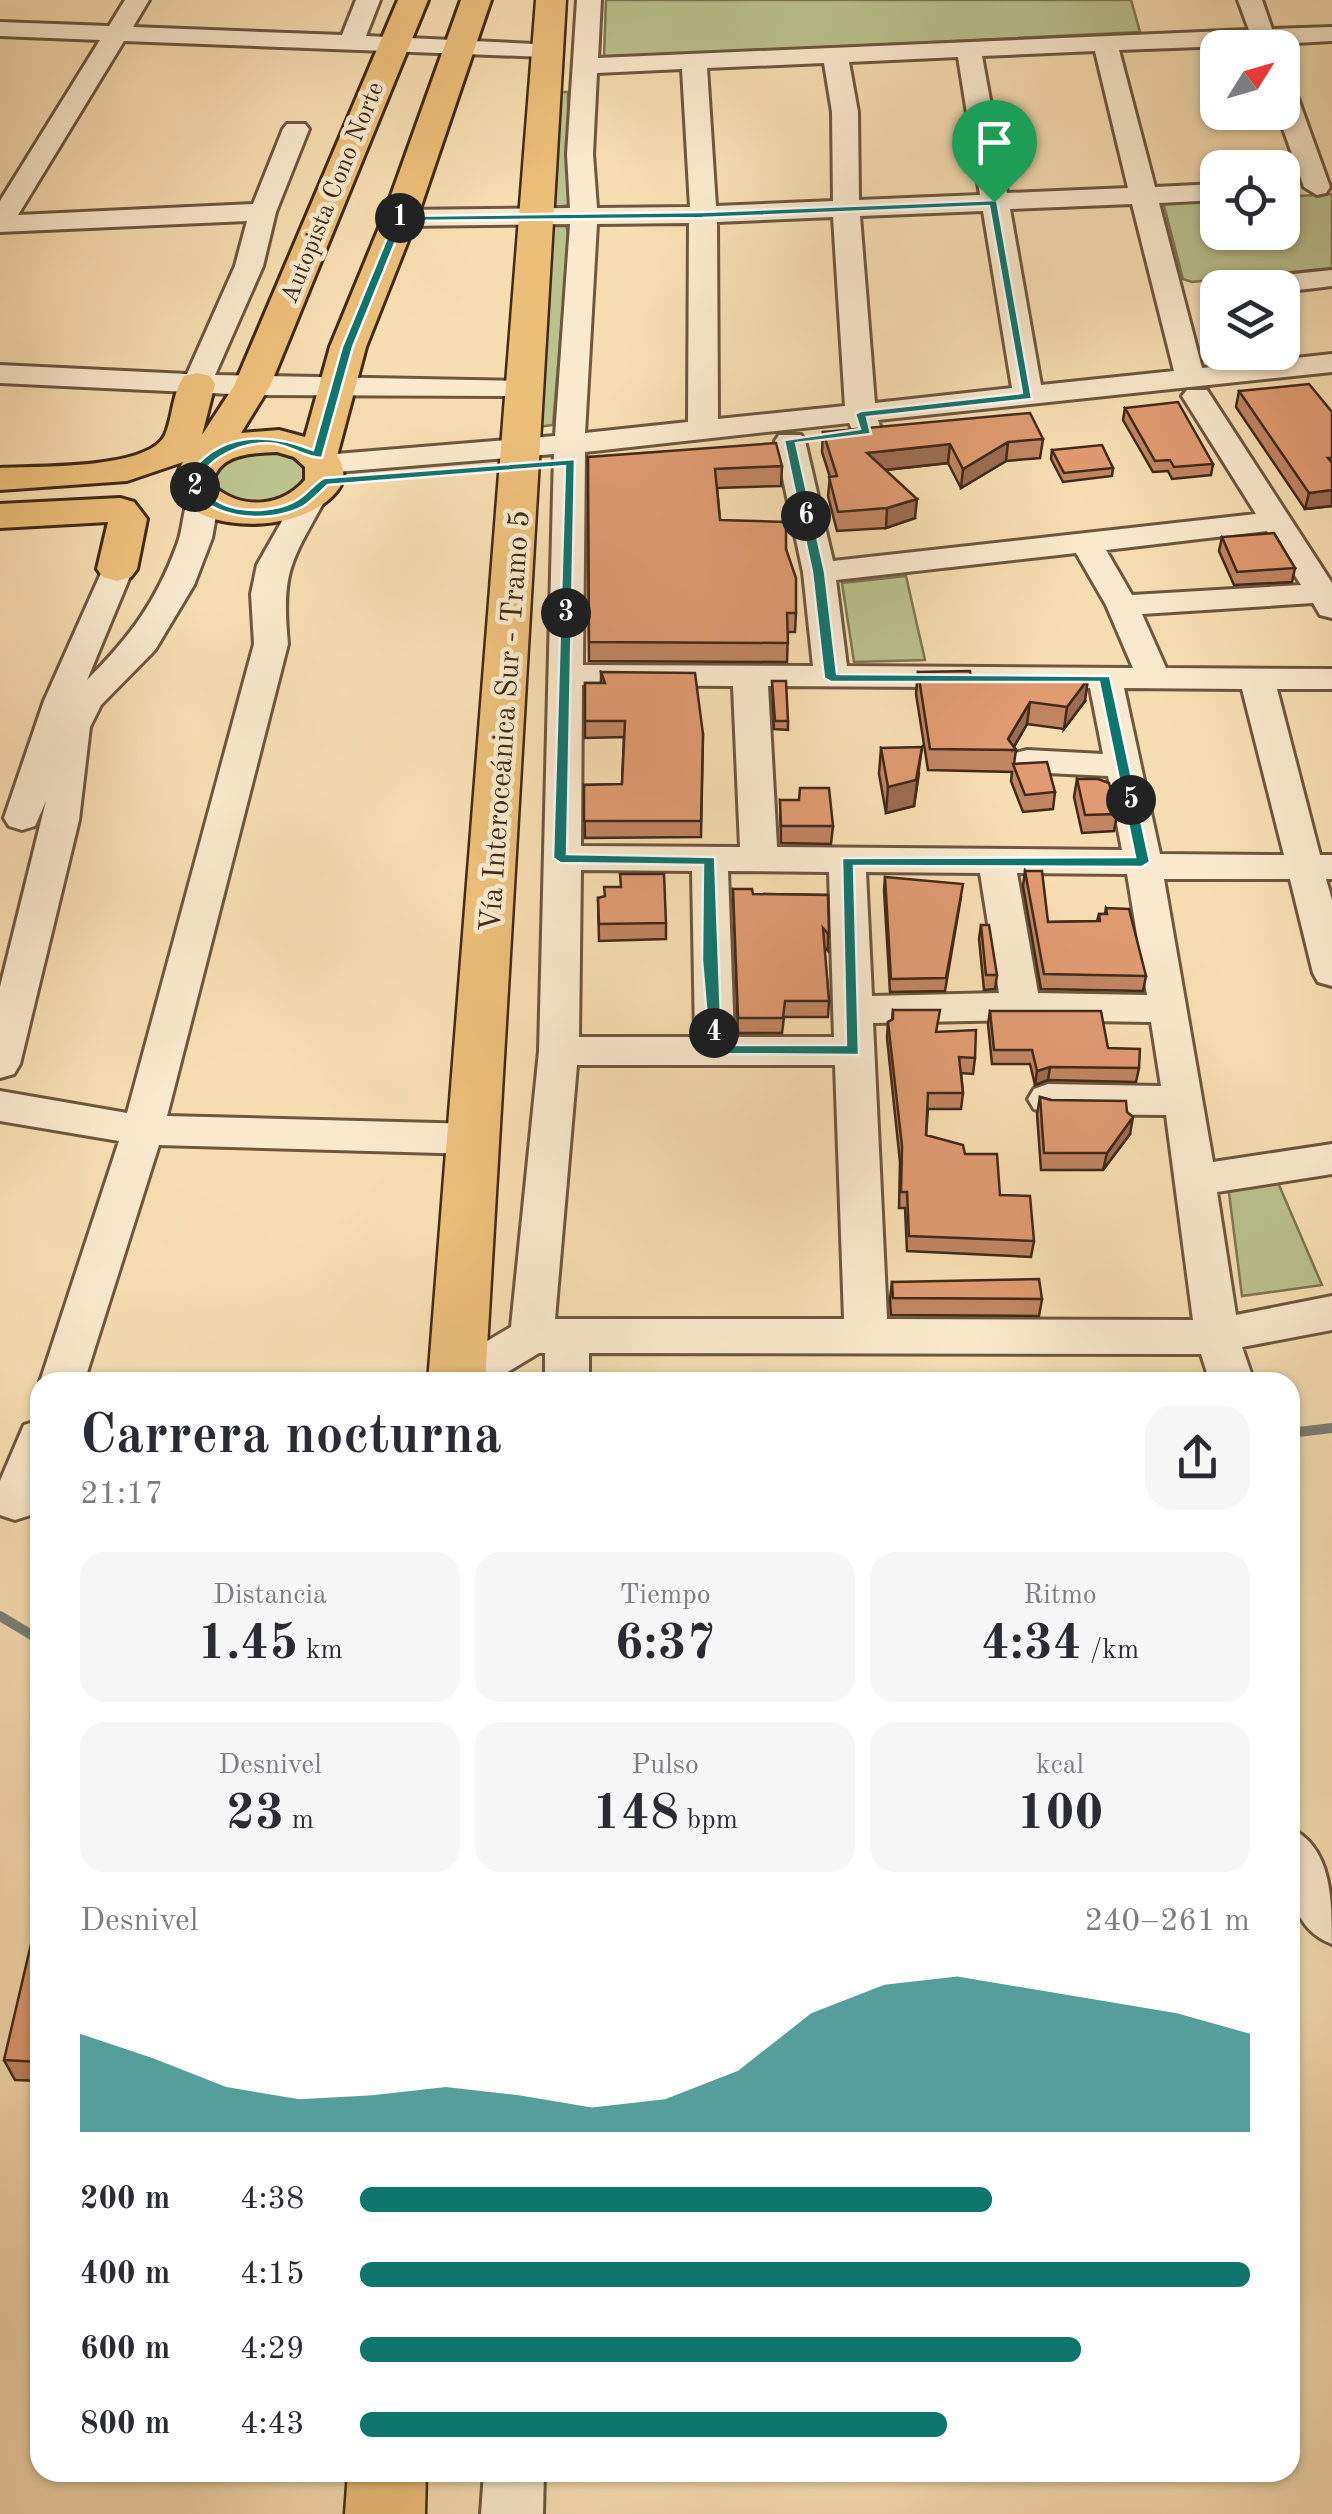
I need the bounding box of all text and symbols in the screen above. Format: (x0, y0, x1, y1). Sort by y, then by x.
north arrow (1200, 30, 1300, 130)
map controls (1200, 30, 1300, 370)
street label: Autopista Cono Norte (277, 79, 389, 307)
pin (952, 100, 1037, 203)
icon: arrive (967, 115, 1022, 170)
button: locate (1200, 150, 1300, 250)
pin: 1 (375, 193, 425, 243)
text: 1 (392, 204, 408, 232)
button: layers (1200, 270, 1300, 370)
pin: 2 (170, 462, 220, 512)
text: 2 (187, 473, 203, 501)
pin: 6 (781, 491, 831, 541)
text: 6 (798, 502, 814, 530)
street label: Vía Interoceánica Sur - Tramo 5 (476, 509, 536, 933)
pin: 3 (541, 588, 591, 638)
text: 3 (558, 599, 574, 627)
pin: 5 (1106, 775, 1156, 825)
text: 5 (1123, 786, 1139, 814)
pin: 4 (689, 1008, 739, 1058)
text: 4 (706, 1019, 722, 1047)
button: share (1145, 1405, 1250, 1510)
text: Carrera nocturna (80, 1410, 502, 1465)
text: 21:17 (80, 1479, 163, 1511)
text: Distancia (213, 1582, 327, 1610)
text: Tiempo (619, 1582, 711, 1610)
text: Ritmo (1023, 1582, 1097, 1610)
text: 1.45 (197, 1620, 298, 1670)
text: 6:37 (615, 1620, 716, 1670)
text: 4:34 (981, 1620, 1082, 1670)
text: km (298, 1637, 343, 1665)
text: /km (1082, 1637, 1139, 1665)
text: Desnivel (218, 1752, 322, 1780)
text: Pulso (631, 1752, 699, 1780)
text: kcal (1036, 1752, 1084, 1780)
text: 23 (226, 1790, 284, 1840)
text: 148 (592, 1790, 679, 1840)
text: 100 (1017, 1790, 1104, 1840)
text: m (284, 1807, 314, 1835)
text: bpm (679, 1807, 738, 1835)
text: Desnivel (80, 1906, 198, 1938)
text: 240–261 m (1084, 1906, 1250, 1938)
text: 200 m (80, 2184, 170, 2216)
text: 4:38 (240, 2184, 305, 2216)
text: 400 m (80, 2259, 170, 2291)
text: 4:15 (240, 2259, 305, 2291)
text: 600 m (80, 2334, 170, 2366)
text: 4:29 (240, 2334, 305, 2366)
text: 800 m (80, 2409, 170, 2441)
text: 4:43 (240, 2409, 305, 2441)

